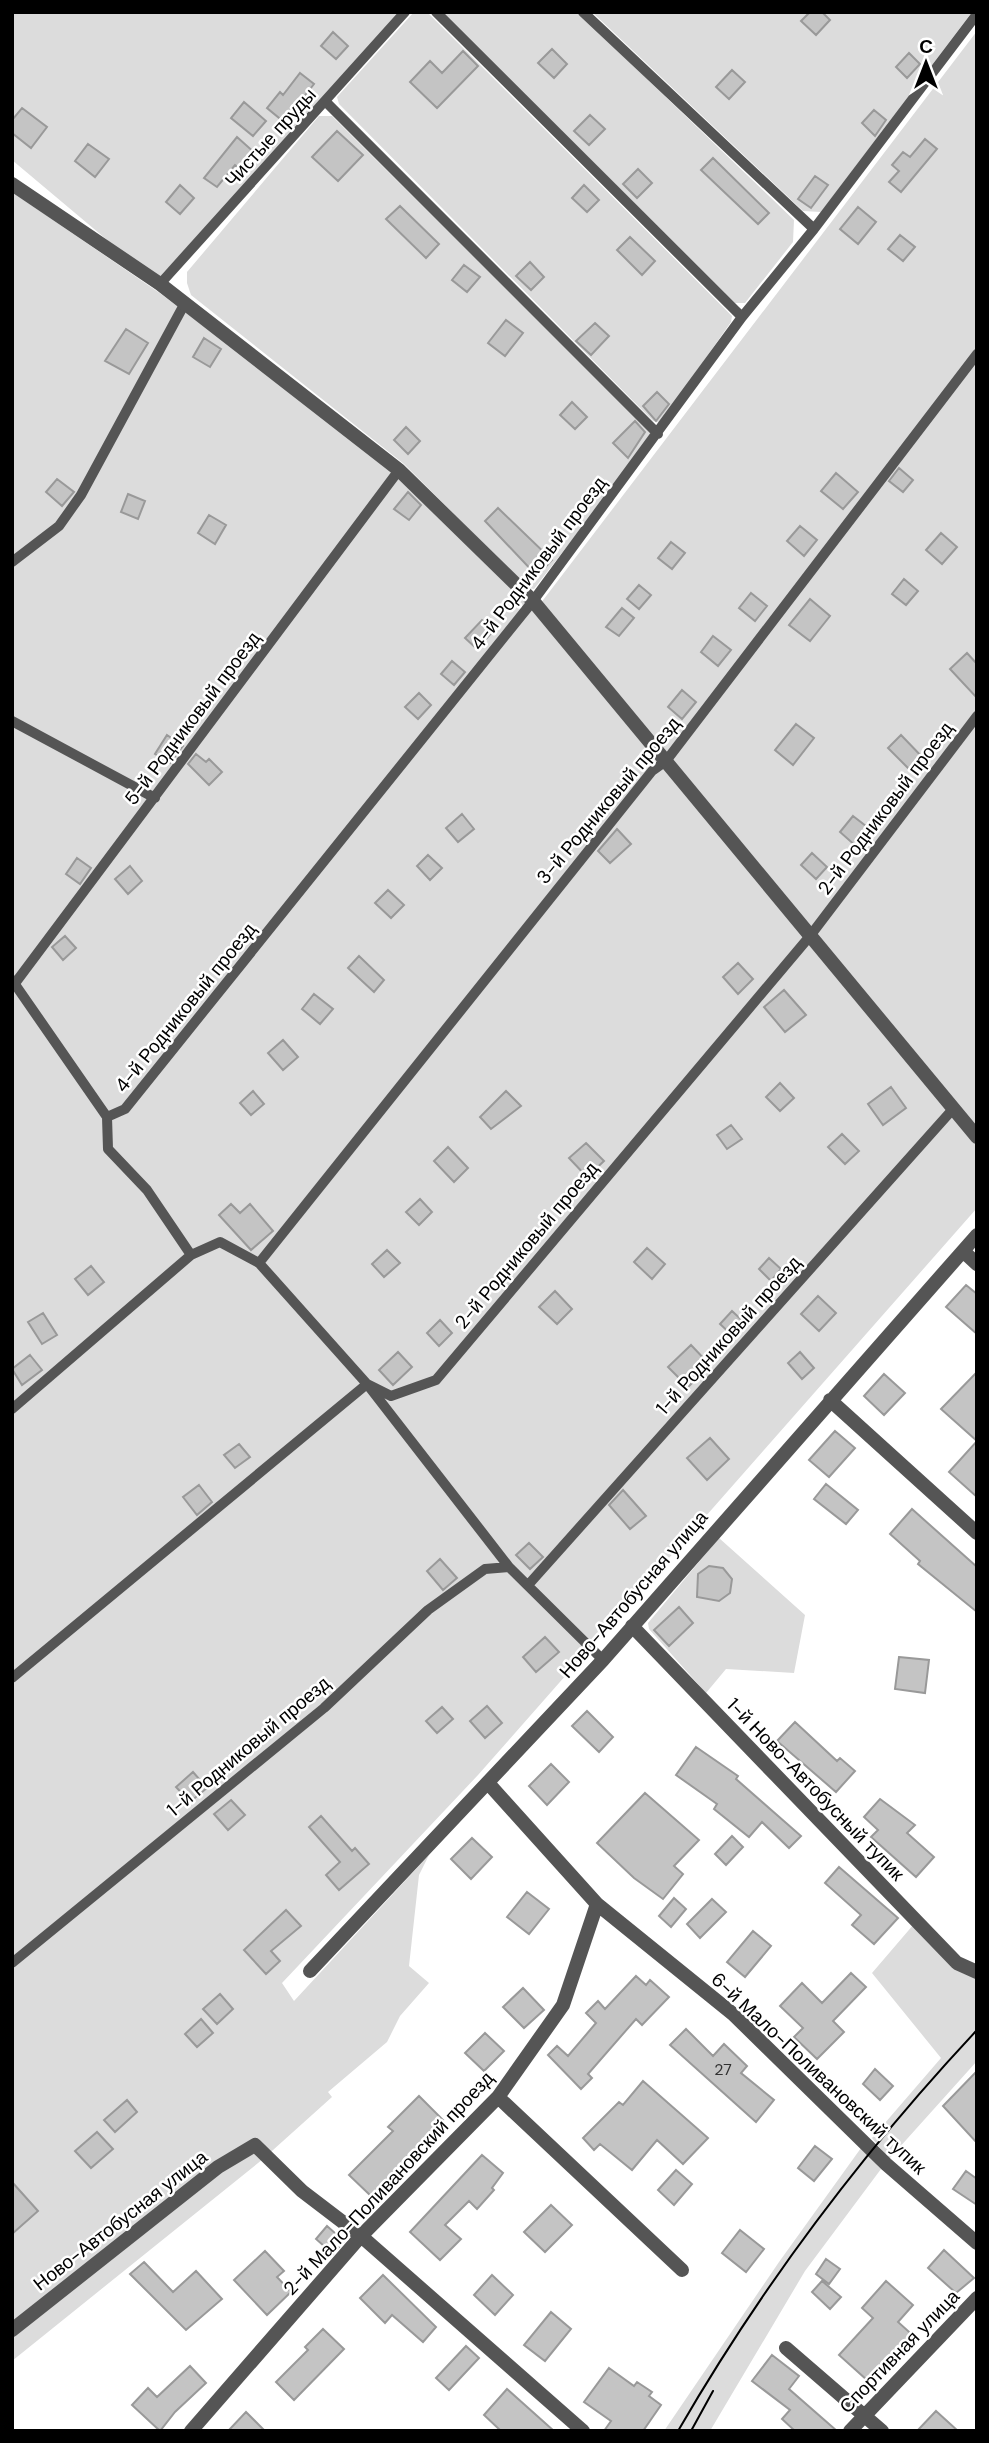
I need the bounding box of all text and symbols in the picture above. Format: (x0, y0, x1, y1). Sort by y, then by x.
north arrow (891, 28, 961, 98)
text: С (919, 34, 933, 59)
street label: Чистые пруды (219, 83, 321, 192)
street label: 4-й Родниковый проезд (465, 471, 612, 655)
street label: 5-й Родниковый проезд (119, 626, 266, 810)
street label: 3-й Родниковый проезд (531, 712, 686, 889)
street label: 2-й Родниковый проезд (812, 717, 959, 900)
street label: 4-й Родниковый проезд (109, 917, 262, 1097)
street label: 2-й Родниковый проезд (449, 1157, 604, 1334)
street label: 1-й Родниковый проезд (650, 1251, 806, 1420)
street label: Ново-Автобусная улица (554, 1505, 713, 1683)
street label: 1-й Родниковый проезд (162, 1671, 335, 1822)
street label: 1-й Ново-Автобусный тупик (722, 1693, 910, 1887)
street label: 6-й Мало-Поливановский тупик (706, 1967, 932, 2180)
house number: 27 (714, 2059, 732, 2080)
street label: 2-й Мало-Поливановский проезд (278, 2066, 499, 2301)
street label: Ново-Автобусная улица (28, 2144, 213, 2296)
street label: Спортивная улица (834, 2284, 965, 2419)

